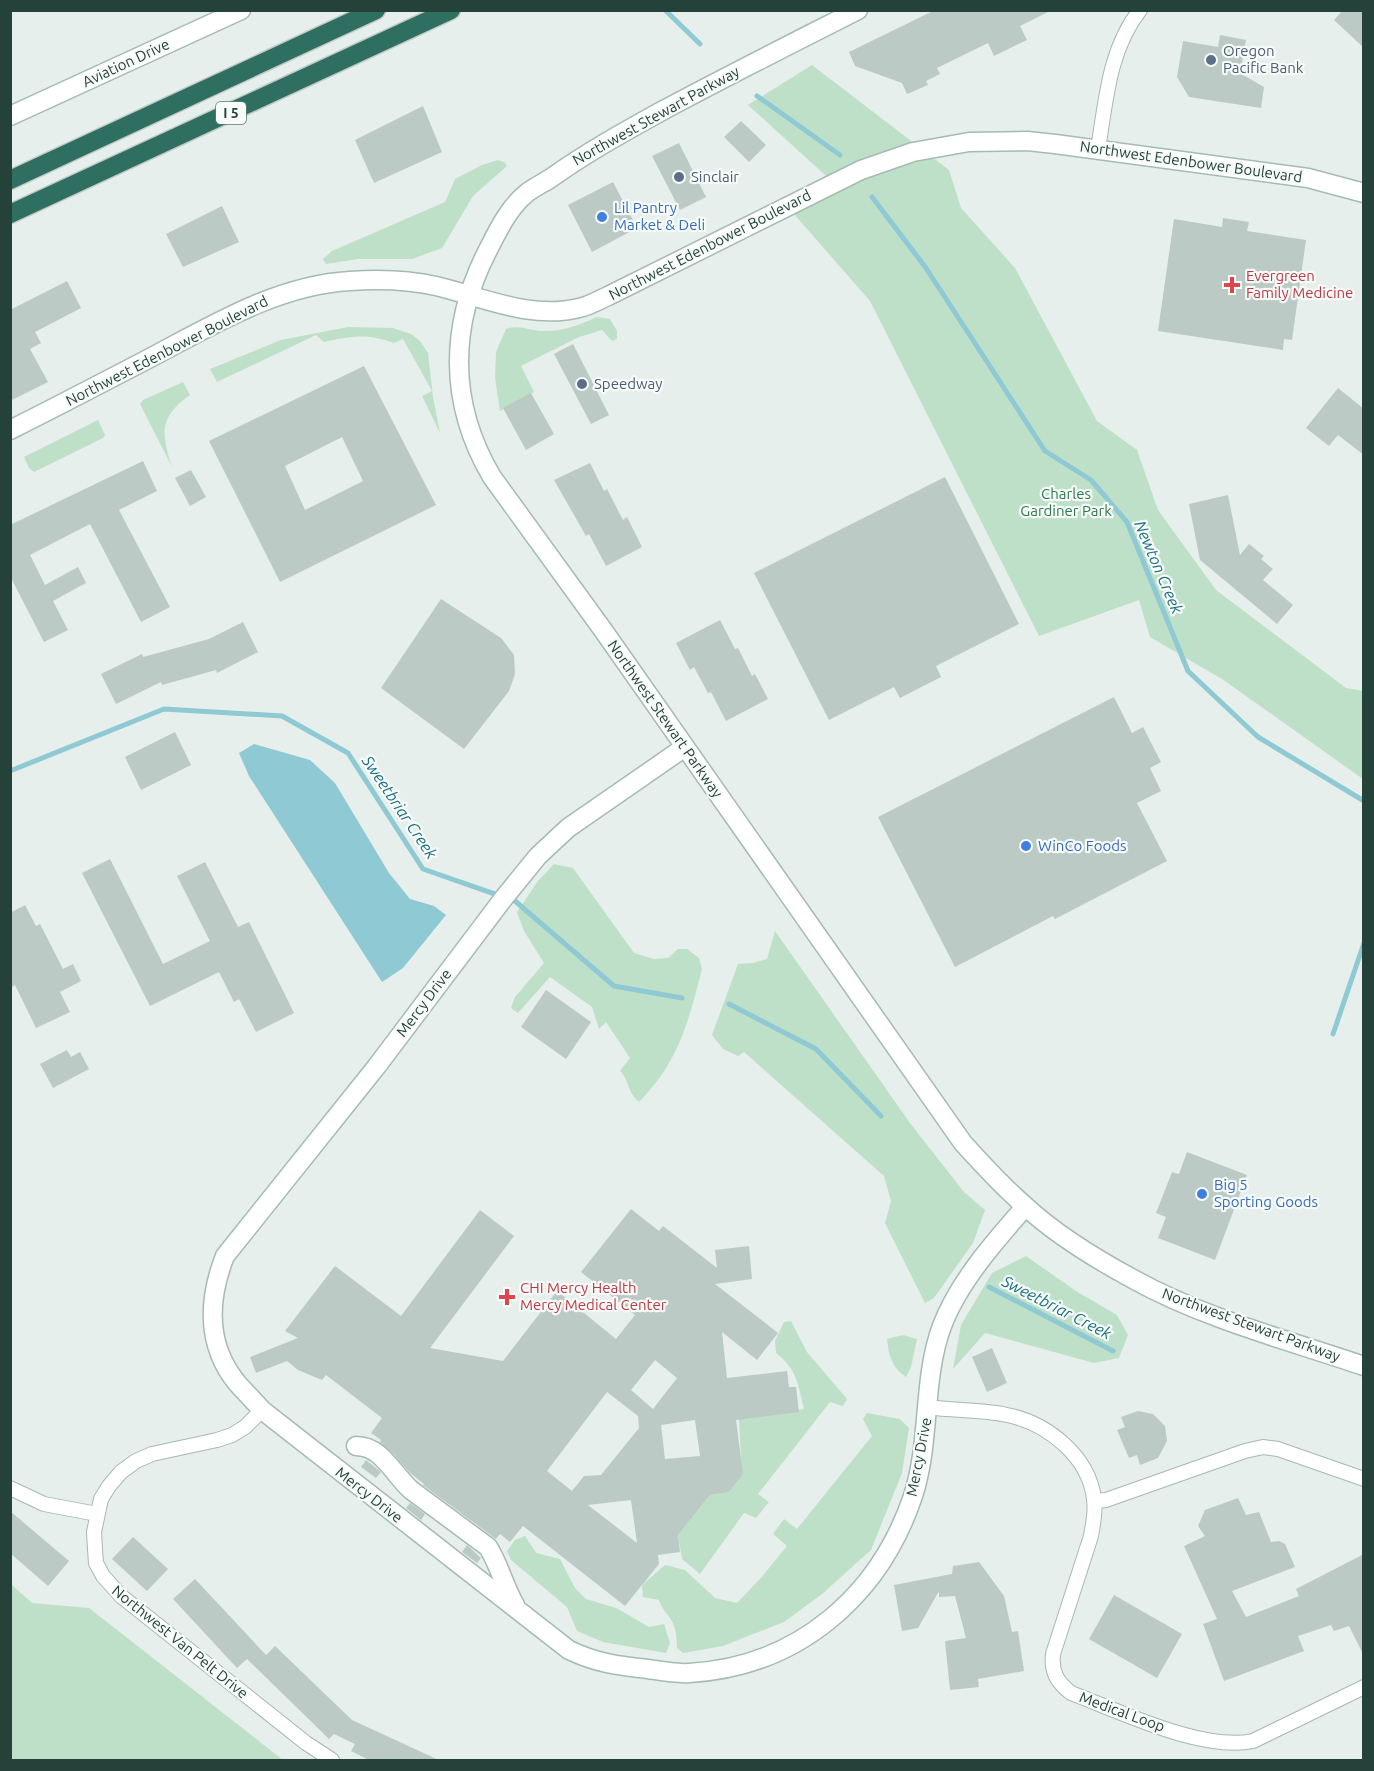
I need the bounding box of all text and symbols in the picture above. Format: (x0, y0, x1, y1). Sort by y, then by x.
street label: Aviation Drive (80, 35, 172, 90)
place label: Oregon Pacific Bank (1223, 42, 1304, 76)
marker: Oregon Pacific Bank (1204, 53, 1218, 67)
street label: Northwest Stewart Parkway (569, 63, 742, 169)
road number: I 5 (216, 102, 246, 124)
street label: Northwest Edenbower Boulevard (1079, 137, 1303, 186)
place label: Sinclair (691, 168, 739, 185)
marker: Sinclair (672, 170, 686, 184)
street label: Northwest Edenbower Boulevard (606, 186, 814, 303)
place label: Lil Pantry Market & Deli (614, 199, 705, 233)
marker: Lil Pantry Market & Deli (595, 210, 609, 224)
place label: Evergreen Family Medicine (1246, 267, 1353, 301)
marker: Evergreen Family Medicine (1223, 276, 1241, 294)
street label: Northwest Edenbower Boulevard (63, 292, 271, 409)
place label: Speedway (594, 375, 663, 392)
marker: Speedway (575, 377, 589, 391)
park label: Charles Gardiner Park (1020, 485, 1112, 519)
water label: Newton Creek (1131, 518, 1187, 617)
street label: Northwest Stewart Parkway (604, 637, 726, 801)
water label: Sweetbriar Creek (358, 751, 442, 863)
place label: WinCo Foods (1038, 837, 1127, 854)
marker: WinCo Foods (1019, 839, 1033, 853)
street label: Mercy Drive (393, 966, 455, 1040)
place label: Big 5 Sporting Goods (1214, 1176, 1318, 1210)
marker: Big 5 Sporting Goods (1195, 1187, 1209, 1201)
water label: Sweetbriar Creek (998, 1271, 1115, 1343)
place label: CHI Mercy Health Mercy Medical Center (520, 1279, 667, 1313)
street label: Northwest Stewart Parkway (1160, 1284, 1342, 1365)
marker: CHI Mercy Health Mercy Medical Center (498, 1288, 516, 1306)
street label: Mercy Drive (903, 1416, 935, 1498)
street label: Mercy Drive (332, 1463, 406, 1526)
street label: Northwest Van Pelt Drive (109, 1582, 252, 1702)
street label: Medical Loop (1077, 1688, 1167, 1735)

